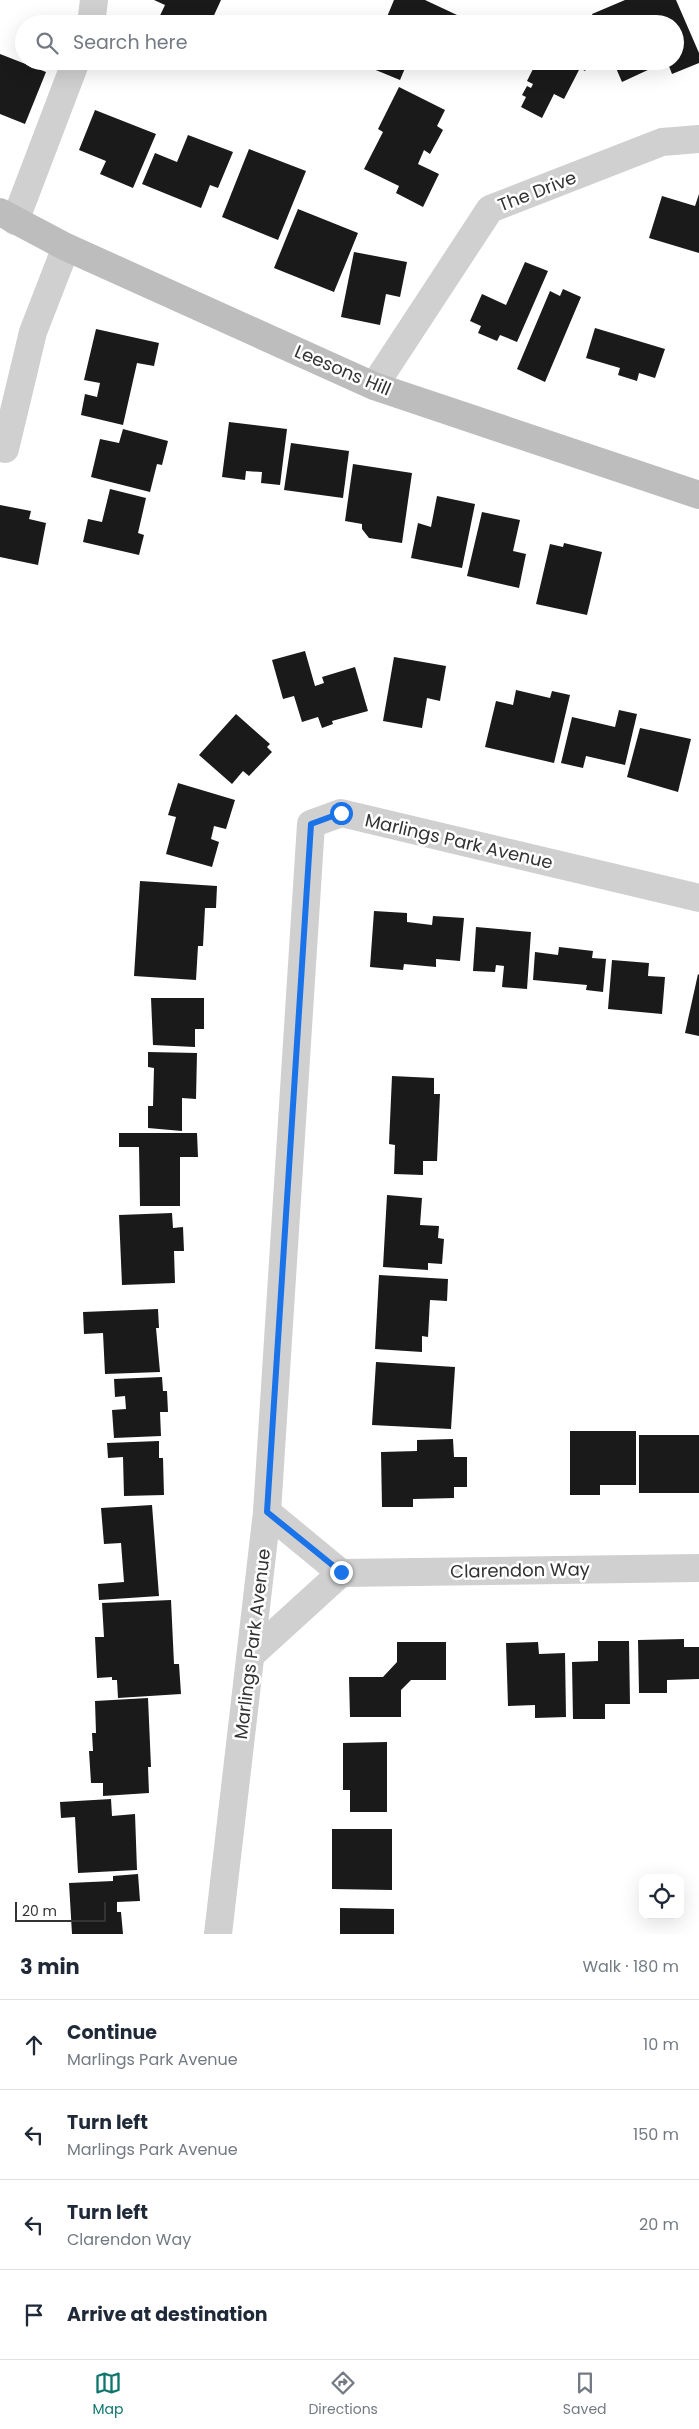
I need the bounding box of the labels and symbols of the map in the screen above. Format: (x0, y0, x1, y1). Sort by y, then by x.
street label: The Drive (494, 165, 580, 217)
street label: Leesons Hill (291, 338, 395, 402)
route start (330, 802, 353, 825)
street label: Marlings Park Avenue (363, 807, 555, 875)
street label: Marlings Park Avenue (228, 1547, 276, 1741)
street label: Clarendon Way (450, 1556, 590, 1584)
route end (330, 1561, 353, 1584)
scale bar (15, 1899, 106, 1922)

